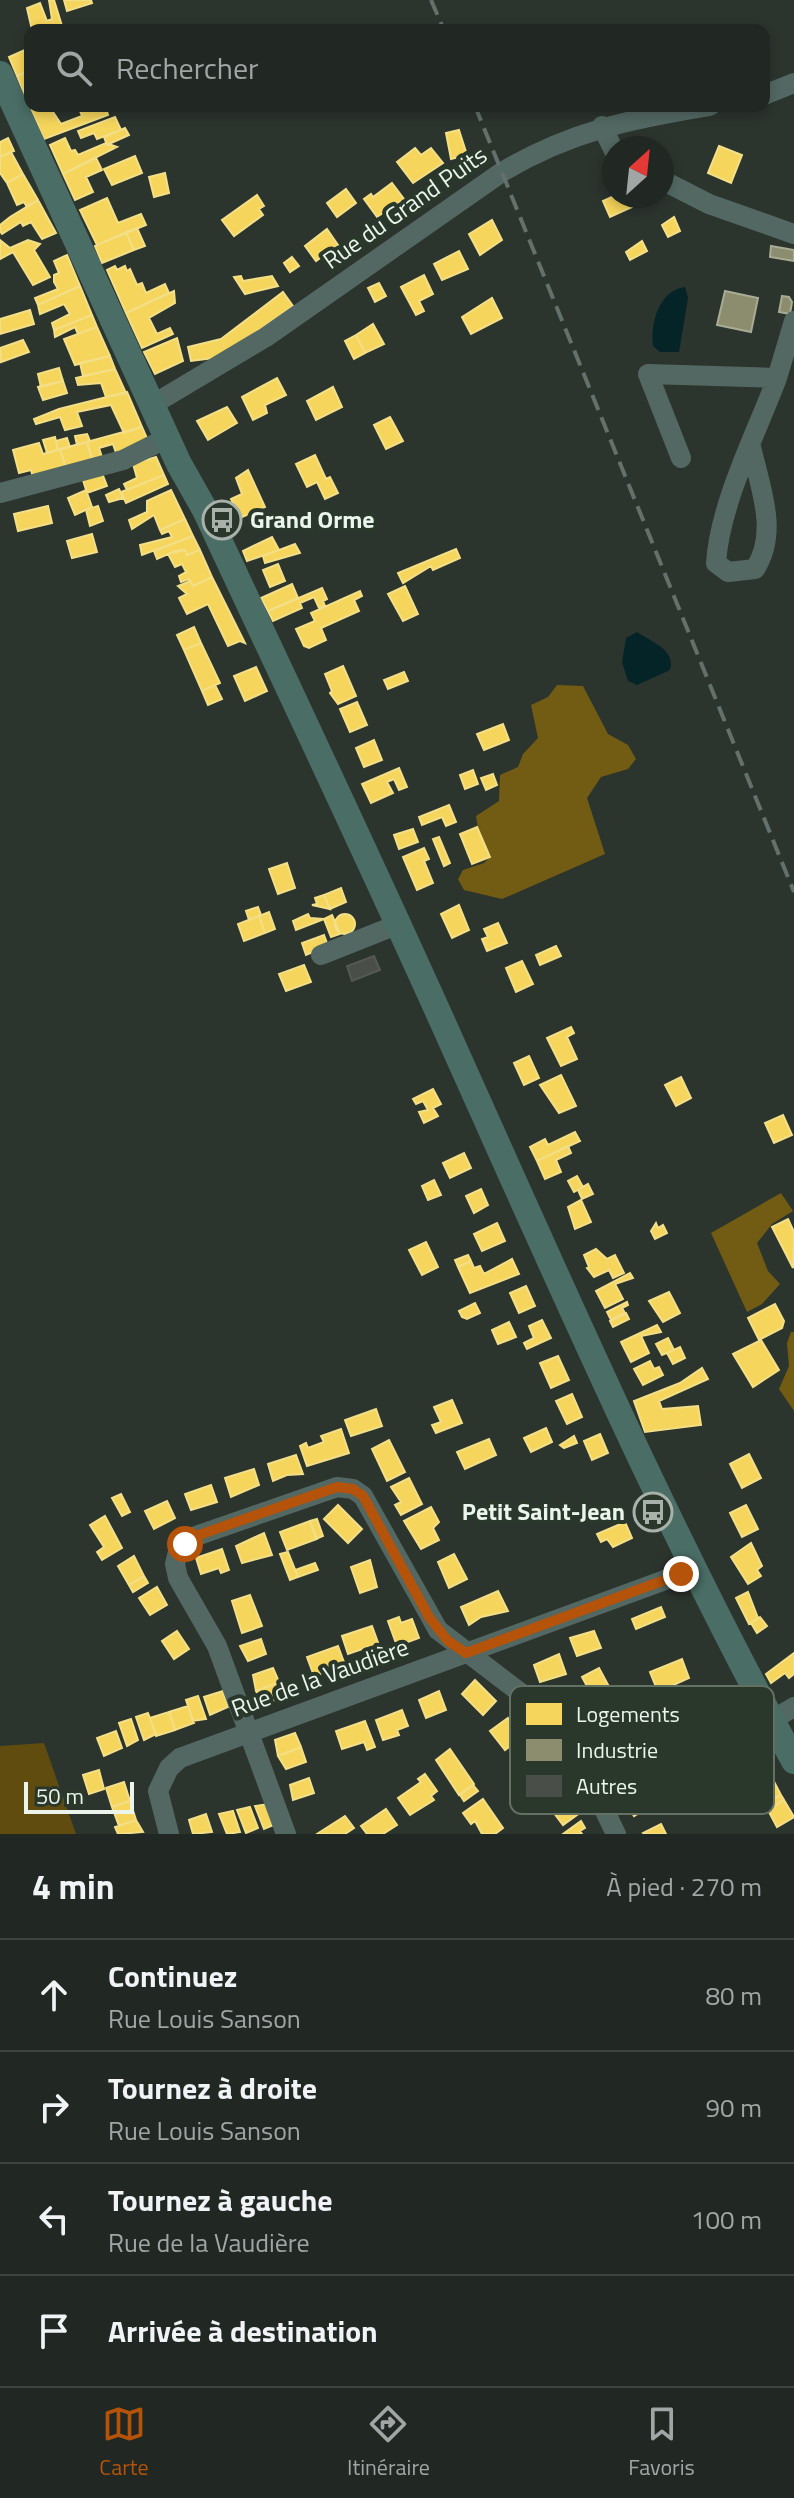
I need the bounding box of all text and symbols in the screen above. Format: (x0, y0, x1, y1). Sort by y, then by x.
search box (24, 24, 770, 112)
text: Rechercher (116, 45, 259, 91)
icon: search (52, 46, 96, 90)
north arrow (602, 136, 674, 208)
street label: Rue du Grand Puits (315, 137, 494, 277)
bus stop icon: Grand Orme (201, 499, 243, 541)
place label: Grand Orme (250, 501, 375, 537)
bus stop icon: Petit Saint-Jean (632, 1491, 674, 1533)
place label: Petit Saint-Jean (462, 1493, 625, 1529)
route start (167, 1526, 203, 1562)
route end (663, 1556, 699, 1592)
street label: Rue de la Vaudière (226, 1628, 413, 1726)
legend (510, 1686, 774, 1814)
text: Logements (576, 1697, 680, 1731)
text: Industrie (576, 1733, 658, 1767)
text: Autres (576, 1769, 637, 1803)
scale bar (24, 1778, 134, 1814)
text: 50 m (36, 1779, 84, 1813)
text: 4 min (32, 1860, 115, 1912)
text: À pied · 270 m (606, 1867, 762, 1906)
text: Continuez (108, 1953, 237, 1999)
icon: ahead (32, 1973, 76, 2017)
text: 80 m (705, 1976, 762, 2015)
text: Rue Louis Sanson (108, 1999, 301, 2038)
text: Tournez à droite (108, 2065, 317, 2111)
icon: right (32, 2085, 76, 2129)
text: 90 m (705, 2088, 762, 2127)
text: Rue Louis Sanson (108, 2111, 301, 2150)
text: Tournez à gauche (108, 2177, 333, 2223)
icon: left (32, 2197, 76, 2241)
text: 100 m (691, 2200, 762, 2239)
text: Rue de la Vaudière (108, 2223, 310, 2262)
text: Arrivée à destination (108, 2308, 378, 2354)
icon: arrive (32, 2309, 76, 2353)
tab: Carte (99, 2402, 149, 2484)
tab: Itinéraire (347, 2402, 430, 2484)
tab: Favoris (628, 2402, 695, 2484)

